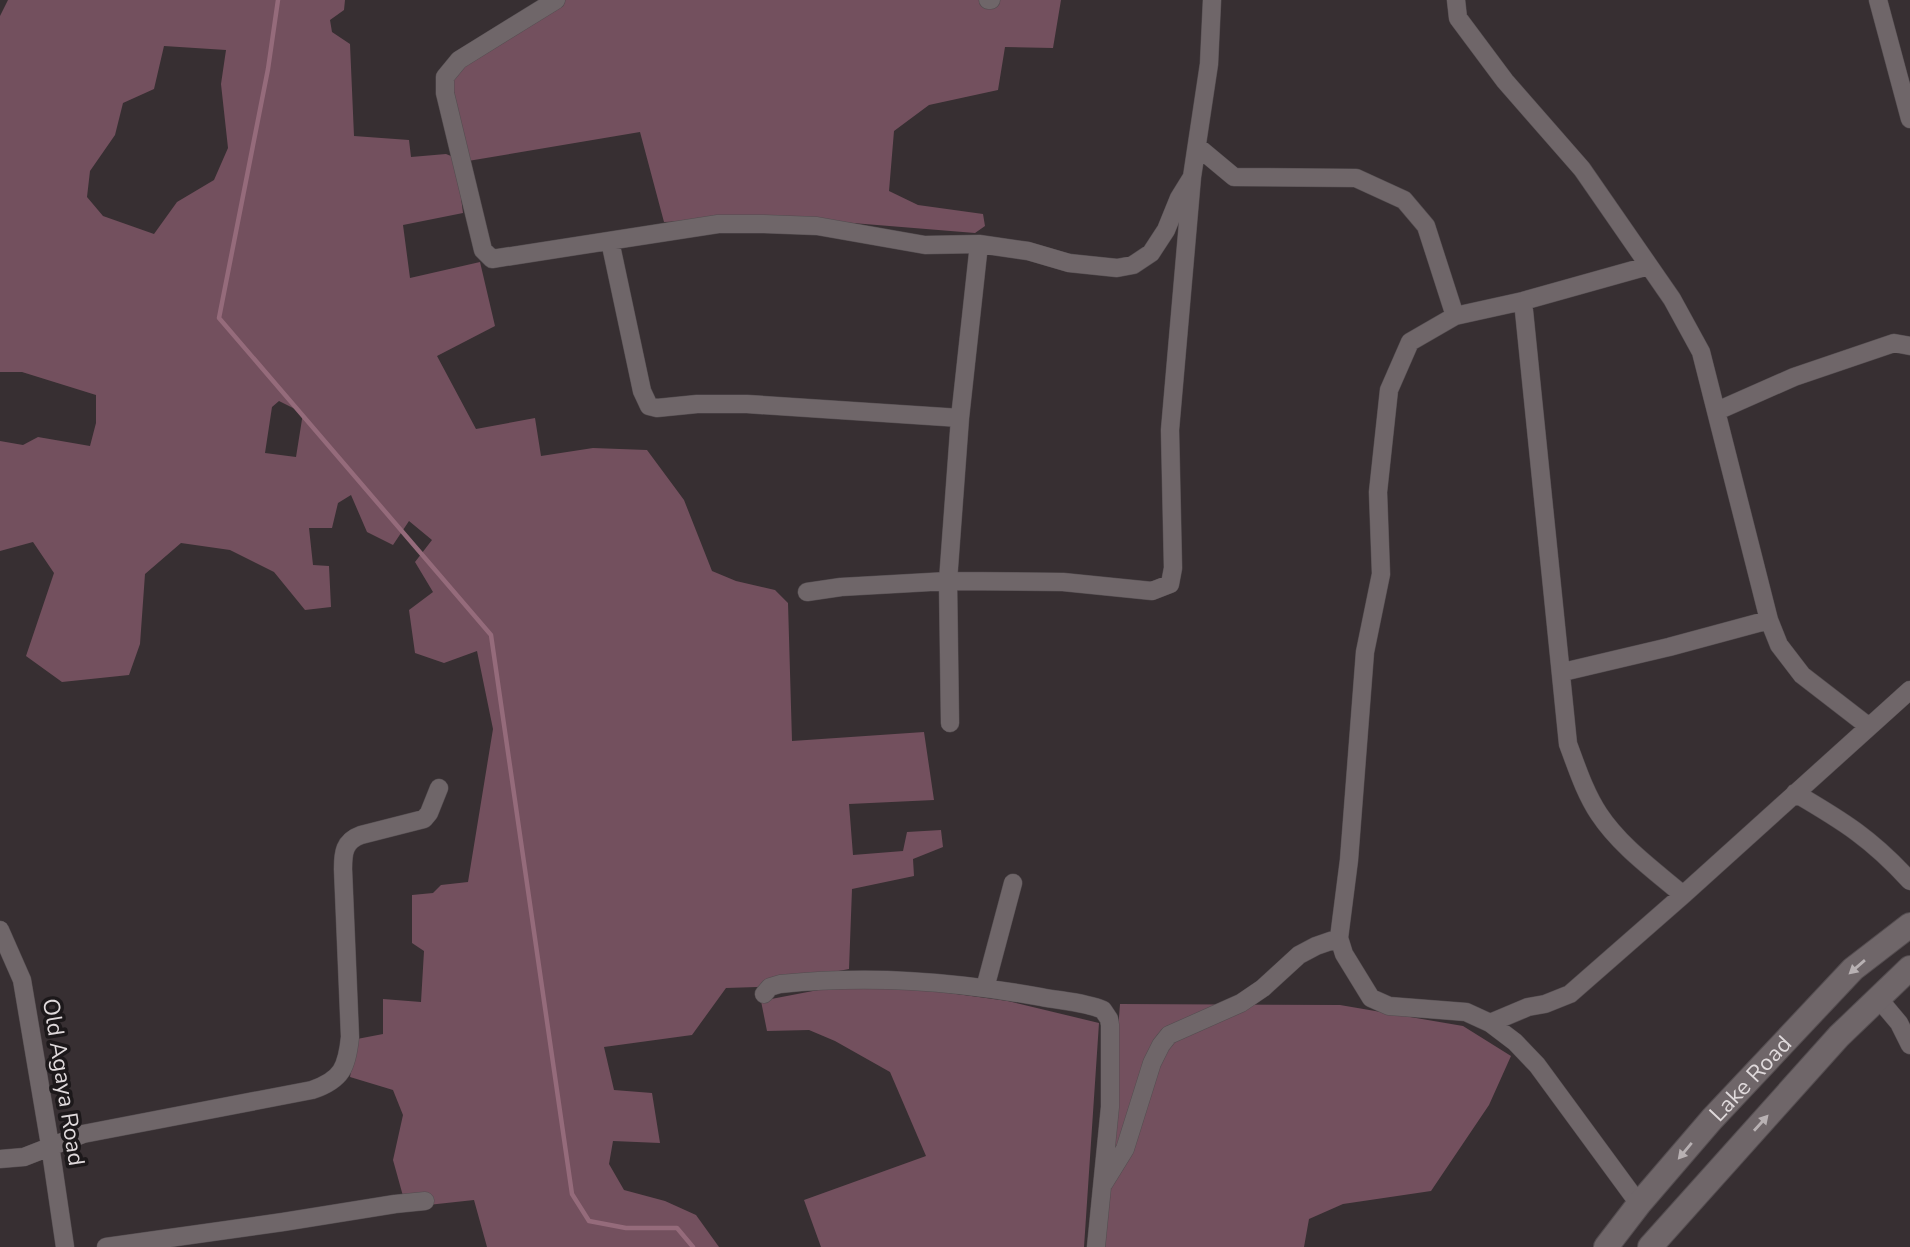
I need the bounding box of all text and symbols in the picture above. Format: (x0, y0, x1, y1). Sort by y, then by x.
one-way arrow (1848, 959, 1865, 974)
street label: Old Agaya Road (35, 996, 92, 1168)
street label: Lake Road (1702, 1029, 1799, 1129)
one-way arrow (1753, 1114, 1769, 1132)
one-way arrow (1678, 1143, 1693, 1160)

